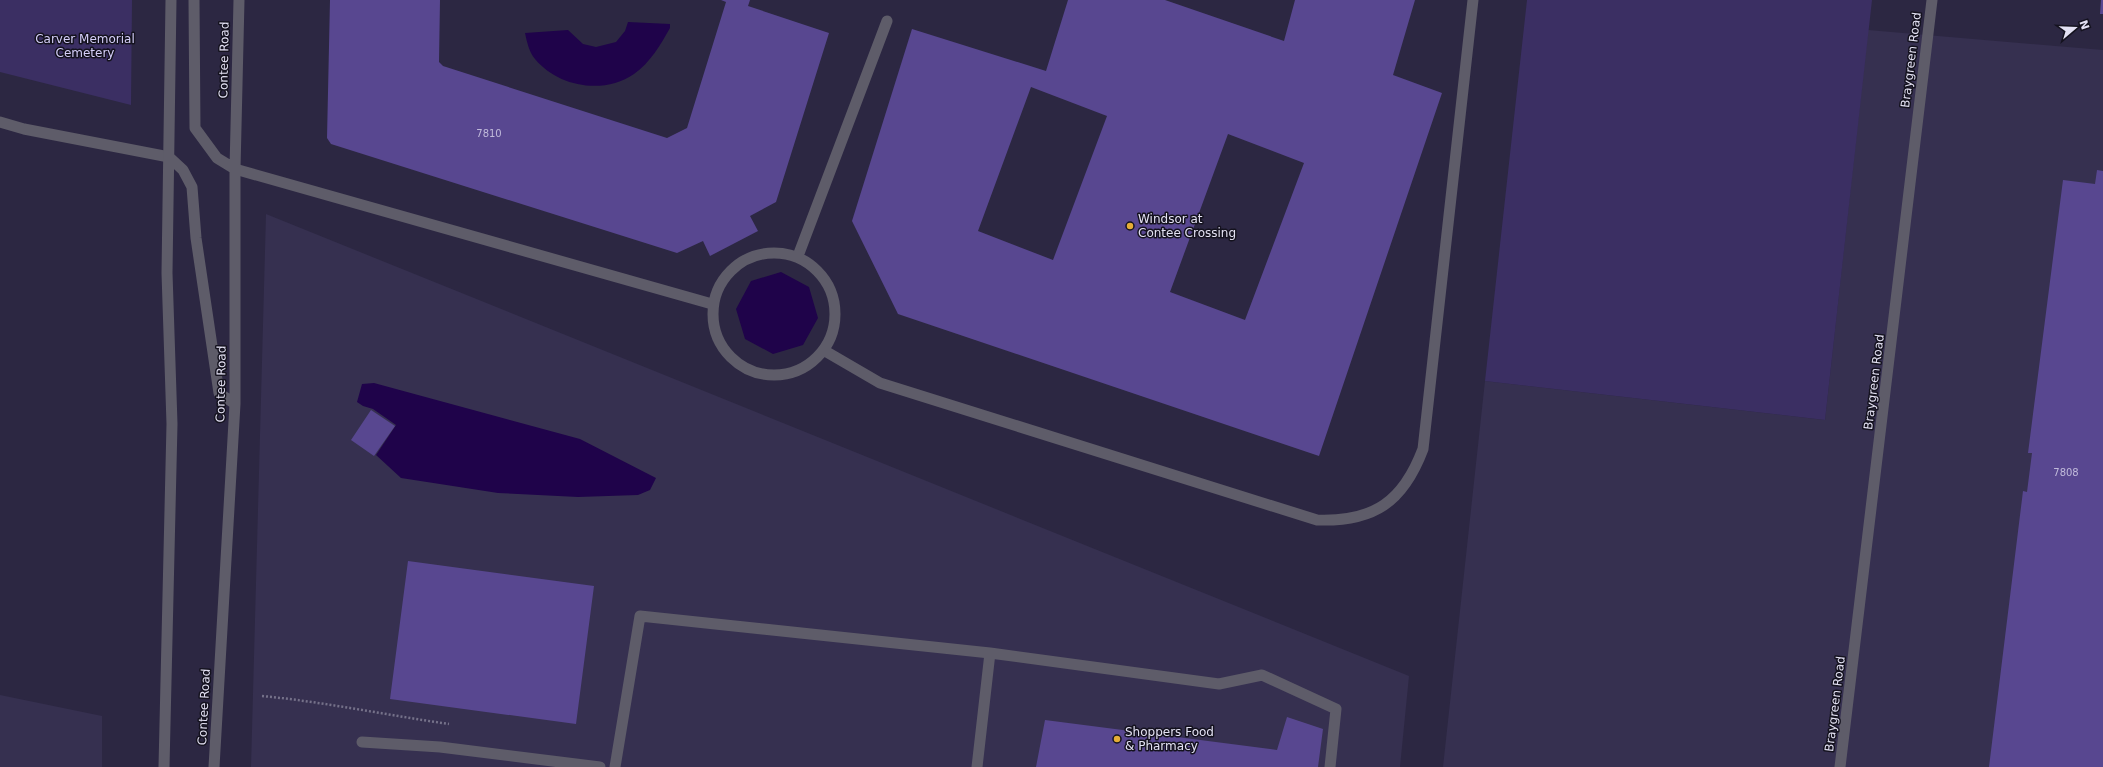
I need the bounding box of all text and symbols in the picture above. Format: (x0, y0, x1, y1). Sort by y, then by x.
north arrow (2055, 8, 2095, 48)
street label: Braygreen Road (1898, 11, 1924, 109)
text: N (2076, 18, 2092, 31)
street label: Contee Road (216, 22, 232, 98)
park label: Carver Memorial Cemetery (35, 32, 135, 60)
house number: 7810 (476, 128, 502, 139)
place label: Windsor at Contee Crossing (1138, 212, 1236, 240)
marker: Windsor at Contee Crossing (1125, 221, 1135, 231)
street label: Braygreen Road (1861, 333, 1887, 431)
street label: Contee Road (213, 346, 229, 422)
house number: 7808 (2053, 467, 2079, 478)
street label: Braygreen Road (1822, 655, 1848, 753)
street label: Contee Road (195, 668, 213, 746)
place label: Shoppers Food & Pharmacy (1125, 725, 1214, 753)
marker: Shoppers Food & Pharmacy (1112, 734, 1122, 744)

